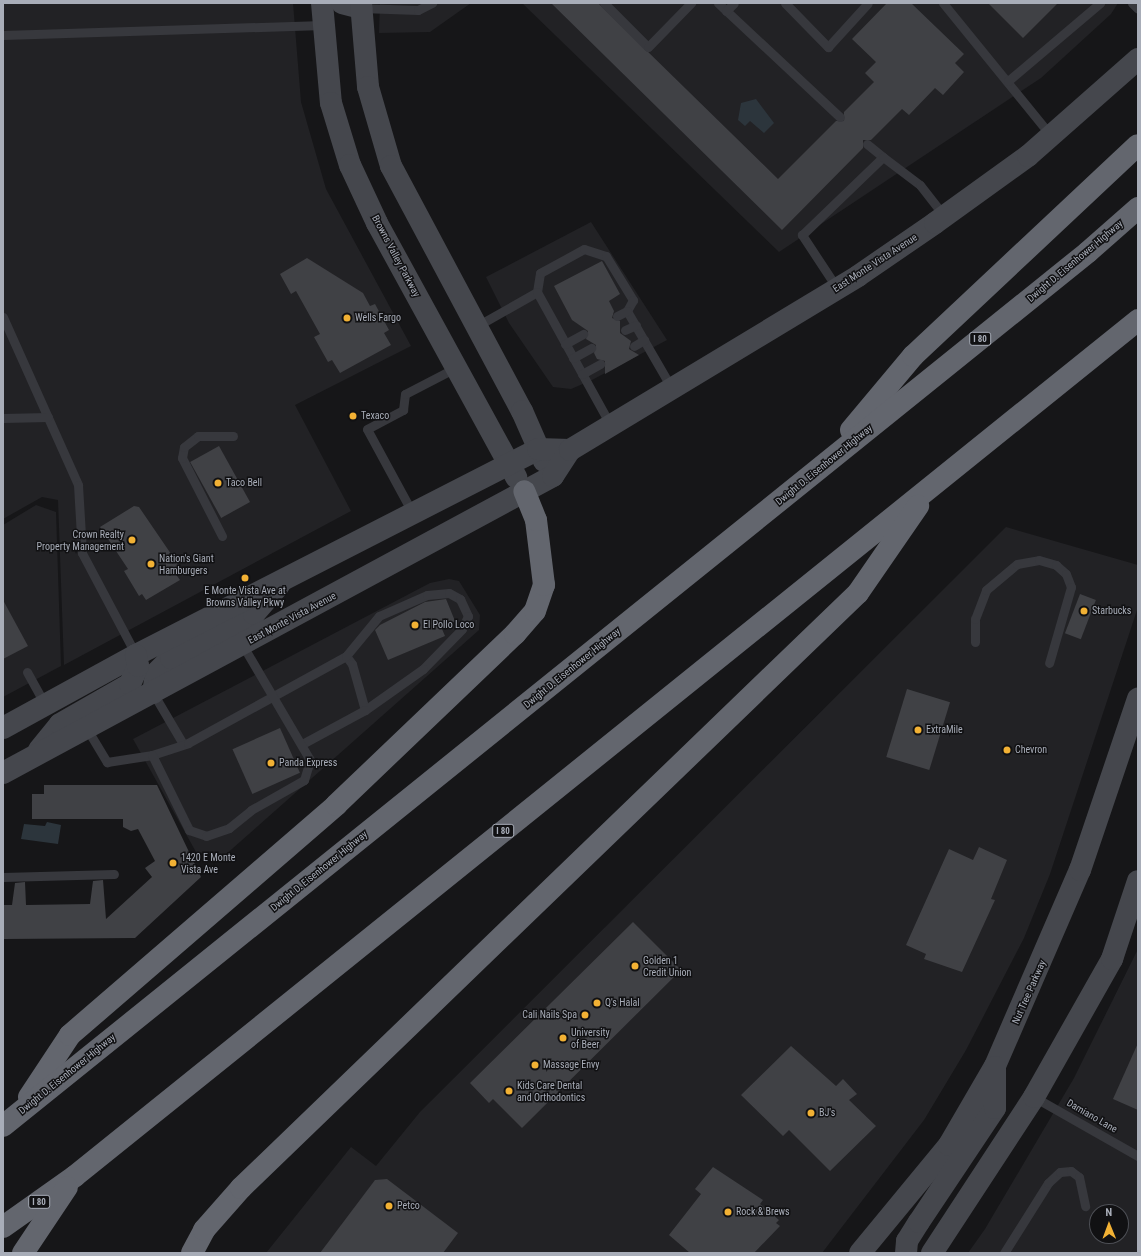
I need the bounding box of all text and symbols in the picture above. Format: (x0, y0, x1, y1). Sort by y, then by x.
street label: Browns Valley Parkway (369, 213, 423, 299)
street label: Dwight D. Eisenhower Highway (1025, 218, 1125, 304)
street label: East Monte Vista Avenue (831, 231, 919, 295)
place label: Wells Fargo (355, 312, 401, 324)
marker: Wells Fargo (342, 313, 352, 323)
road number: I 80 (969, 332, 991, 346)
place label: Texaco (361, 410, 389, 422)
marker: Texaco (348, 411, 358, 421)
street label: Dwight D. Eisenhower Highway (773, 422, 875, 508)
place label: Taco Bell (226, 477, 262, 489)
marker: Taco Bell (213, 478, 223, 488)
place label: Crown Realty Property Management (37, 528, 124, 552)
marker: Crown Realty Property Management (127, 535, 137, 545)
place label: Nation's Giant Hamburgers (159, 552, 214, 576)
marker: Nation's Giant Hamburgers (146, 559, 156, 569)
marker: E Monte Vista Ave at Browns Valley Pkwy (240, 573, 250, 583)
place label: E Monte Vista Ave at Browns Valley Pkwy (204, 584, 286, 608)
street label: East Monte Vista Avenue (246, 590, 338, 646)
place label: Starbucks (1092, 605, 1131, 617)
marker: Starbucks (1079, 606, 1089, 616)
place label: El Pollo Loco (423, 619, 474, 631)
marker: El Pollo Loco (410, 620, 420, 630)
street label: Dwight D. Eisenhower Highway (521, 625, 623, 711)
place label: ExtraMile (926, 724, 963, 736)
marker: ExtraMile (913, 725, 923, 735)
place label: Chevron (1015, 744, 1047, 756)
marker: Chevron (1002, 745, 1012, 755)
place label: Panda Express (279, 757, 337, 769)
marker: Panda Express (266, 758, 276, 768)
road number: I 80 (492, 824, 514, 838)
street label: Dwight D. Eisenhower Highway (268, 828, 370, 914)
place label: 1420 E Monte Vista Ave (181, 851, 235, 874)
marker: 1420 E Monte Vista Ave (168, 858, 178, 868)
place label: Golden 1 Credit Union (643, 954, 691, 978)
street label: Nut Tree Parkway (1009, 958, 1049, 1026)
marker: Golden 1 Credit Union (630, 961, 640, 971)
place label: Q's Halal (605, 997, 640, 1009)
marker: Q's Halal (592, 998, 602, 1008)
place label: Cali Nails Spa (522, 1009, 577, 1021)
marker: Cali Nails Spa (580, 1010, 590, 1020)
place label: University of Beer (571, 1026, 610, 1050)
street label: Dwight D. Eisenhower Highway (16, 1031, 118, 1117)
marker: University of Beer (558, 1033, 568, 1043)
place label: Massage Envy (543, 1059, 599, 1071)
marker: Massage Envy (530, 1060, 540, 1070)
place label: Kids Care Dental and Orthodontics (517, 1079, 585, 1102)
marker: Kids Care Dental and Orthodontics (504, 1086, 514, 1096)
street label: Damiano Lane (1065, 1097, 1119, 1135)
place label: BJ's (819, 1107, 835, 1119)
marker: BJ's (806, 1108, 816, 1118)
road number: I 80 (28, 1195, 50, 1209)
place label: Petco (397, 1200, 420, 1212)
marker: Petco (384, 1201, 394, 1211)
north arrow (1089, 1204, 1129, 1244)
place label: Rock & Brews (736, 1206, 790, 1218)
text: N (1105, 1206, 1112, 1219)
marker: Rock & Brews (723, 1207, 733, 1217)

